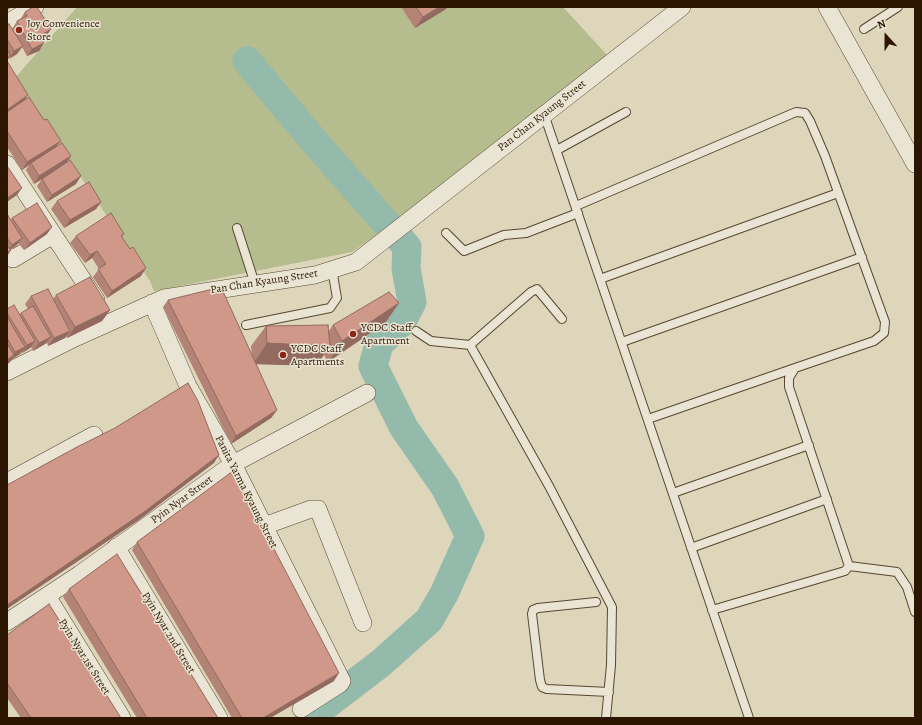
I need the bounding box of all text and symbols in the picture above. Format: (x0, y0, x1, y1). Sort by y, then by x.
north arrow (866, 16, 906, 56)
text: N (875, 16, 888, 33)
place label: Joy Convenience Store (27, 17, 100, 43)
marker: Joy Convenience Store (14, 25, 24, 35)
street label: Pan Chan Kyaung Street (495, 77, 589, 155)
street label: Pan Chan Kyaung Street (209, 267, 319, 297)
place label: YCDC Staff Apartment (361, 321, 412, 347)
marker: YCDC Staff Apartment (348, 329, 358, 339)
place label: YCDC Staff Apartments (291, 342, 344, 368)
marker: YCDC Staff Apartments (278, 350, 288, 360)
street label: Panita Yarma Kyaung Street (212, 433, 280, 551)
street label: Pyin Nyar Street (148, 473, 216, 527)
street label: Pyin Nyar 2nd Street (138, 590, 198, 676)
street label: Pyin Nyar 1st Street (55, 617, 113, 697)

